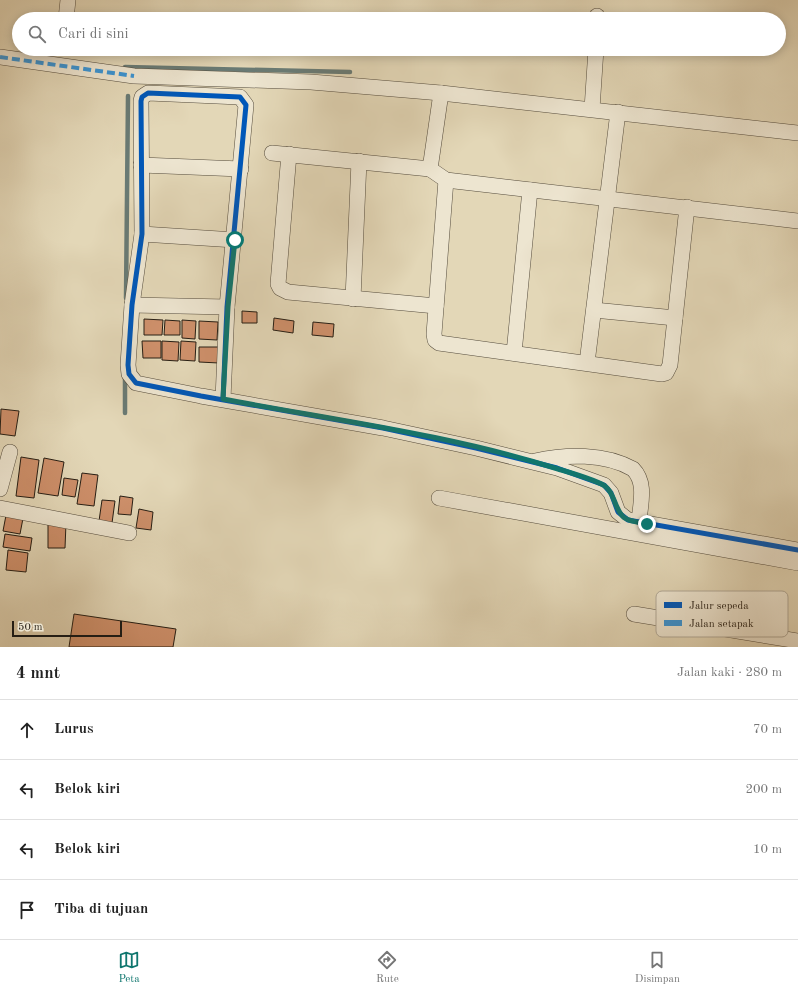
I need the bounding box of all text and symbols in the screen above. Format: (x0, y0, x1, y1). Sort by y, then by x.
search box (12, 12, 786, 56)
icon: search (26, 23, 48, 45)
text: Cari di sini (58, 27, 129, 42)
route start (226, 231, 244, 249)
route end (638, 515, 656, 533)
legend (656, 591, 788, 637)
text: Jalur sepeda (689, 601, 749, 612)
scale bar (12, 619, 122, 638)
text: Jalan setapak (689, 619, 754, 630)
text: 50 m (18, 622, 43, 633)
text: 4 mnt (16, 665, 60, 682)
text: Jalan kaki · 280 m (677, 666, 782, 679)
icon: ahead (16, 719, 38, 741)
text: Lurus (54, 722, 94, 737)
text: 70 m (753, 723, 782, 736)
icon: left (16, 779, 38, 801)
text: Belok kiri (54, 782, 120, 797)
text: 200 m (745, 783, 782, 796)
icon: left (16, 839, 38, 861)
text: Belok kiri (54, 842, 120, 857)
text: 10 m (753, 843, 782, 856)
icon: arrive (16, 899, 38, 921)
text: Tiba di tujuan (54, 902, 148, 917)
tab: Peta (118, 949, 140, 987)
tab: Rute (376, 949, 399, 987)
tab: Disimpan (635, 949, 680, 987)

